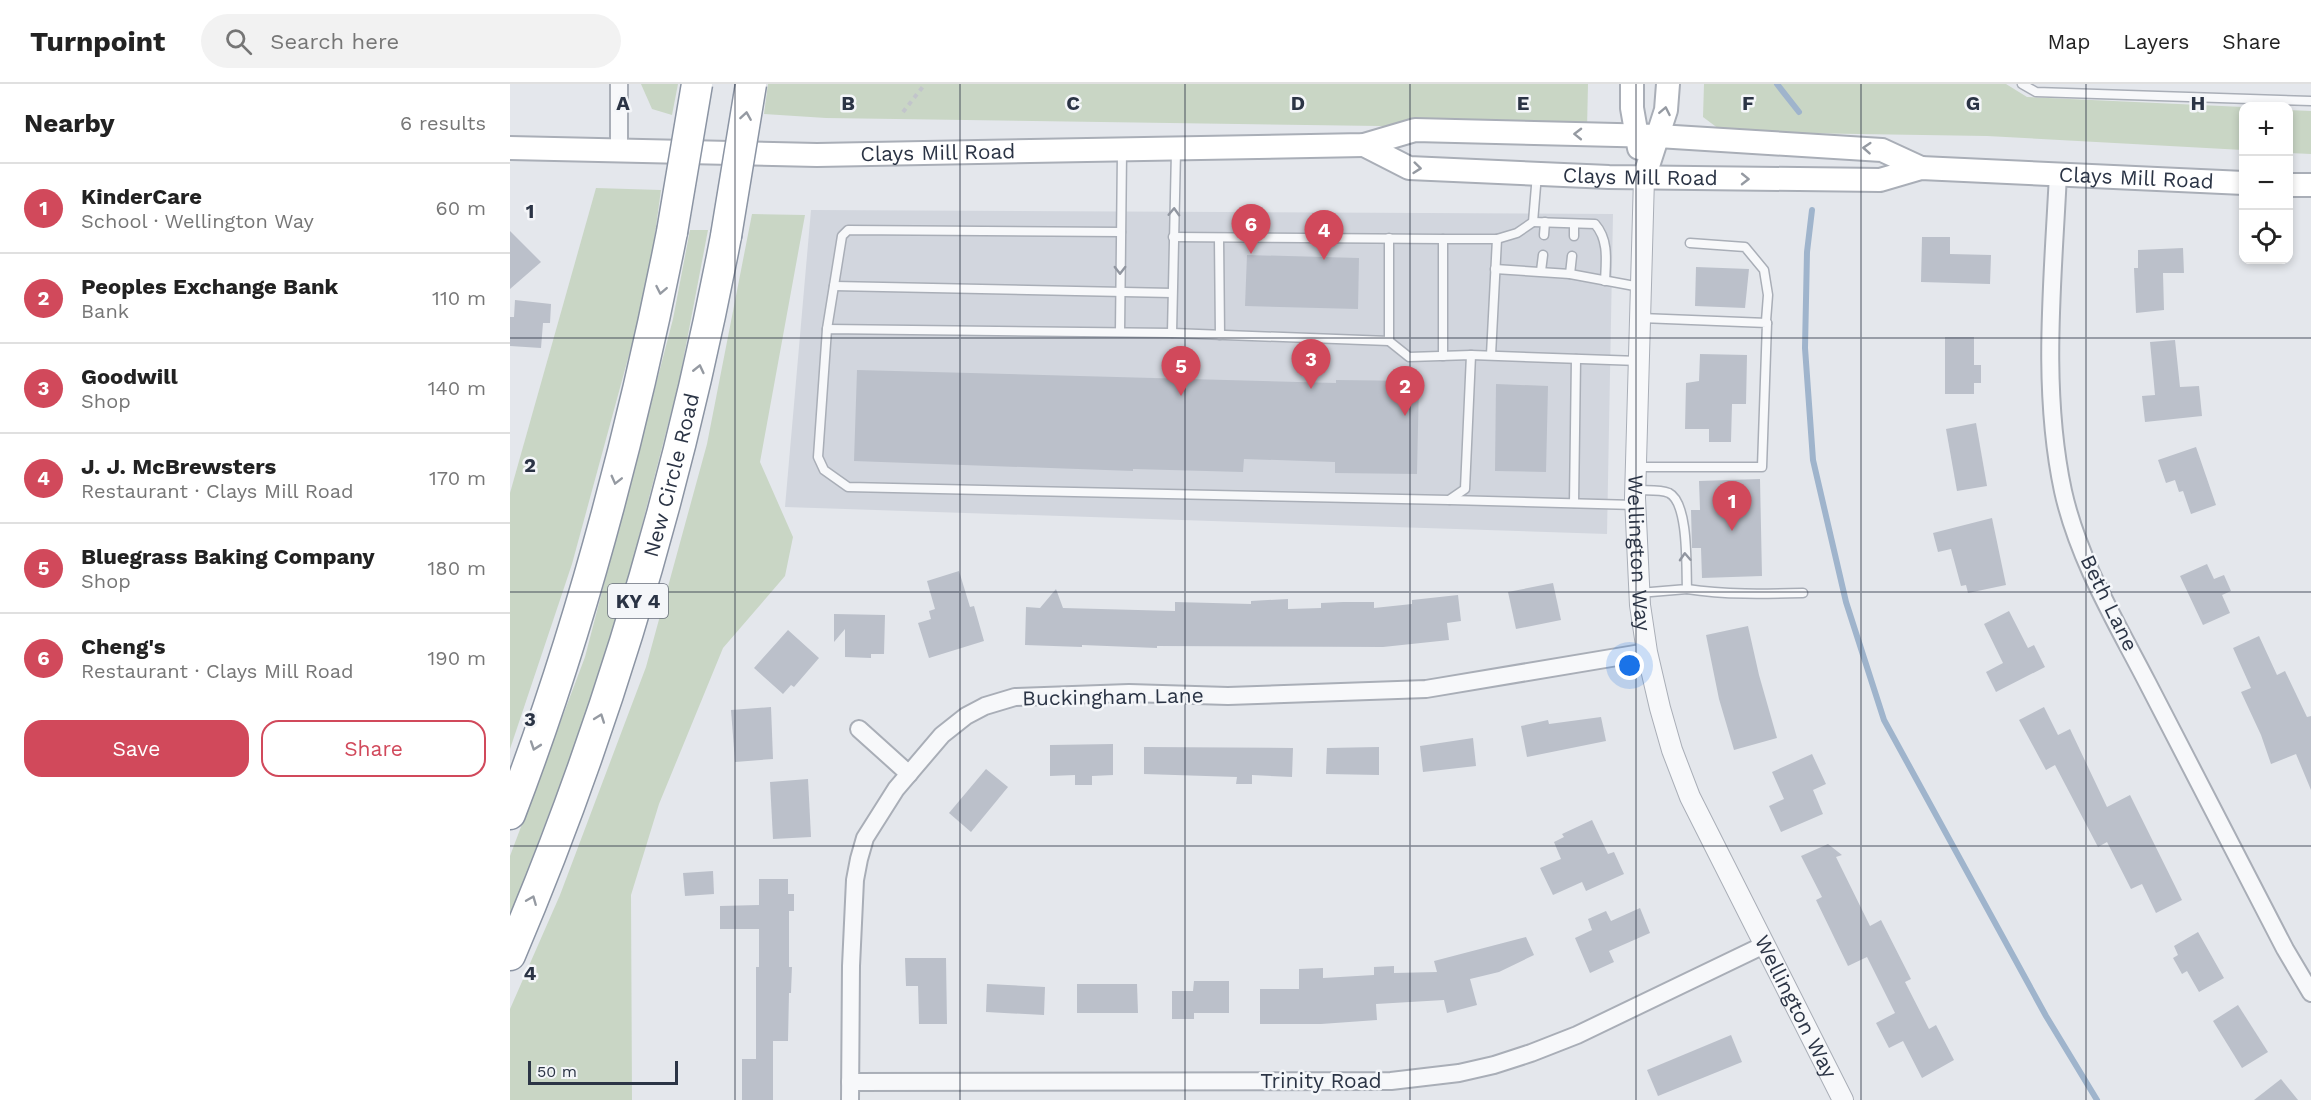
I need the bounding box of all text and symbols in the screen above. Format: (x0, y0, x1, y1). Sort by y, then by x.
search box (201, 14, 621, 68)
text: Turnpoint (30, 25, 165, 58)
icon: search (222, 25, 255, 58)
text: Search here (270, 29, 399, 54)
text: Map (2047, 29, 2090, 54)
text: Layers (2123, 29, 2189, 54)
text: Share (2222, 29, 2281, 54)
text: A (616, 91, 630, 115)
text: B (841, 91, 855, 115)
text: C (1066, 91, 1080, 115)
text: D (1291, 91, 1305, 115)
text: E (1517, 91, 1529, 115)
text: F (1742, 91, 1754, 115)
text: G (1966, 91, 1980, 115)
text: H (2191, 91, 2205, 115)
map controls (2239, 102, 2293, 264)
button: + (2239, 102, 2293, 156)
one-way arrow (1658, 106, 1671, 116)
text: Nearby (24, 108, 115, 138)
text: 6 results (400, 111, 486, 135)
one-way arrow (739, 111, 751, 120)
one-way arrow (1574, 128, 1583, 140)
street label: Clays Mill Road (860, 138, 1016, 166)
one-way arrow (1862, 142, 1871, 155)
button: − (2239, 156, 2293, 210)
one-way arrow (1412, 161, 1422, 174)
street label: Clays Mill Road (2058, 161, 2214, 194)
street label: Clays Mill Road (1562, 162, 1718, 190)
one-way arrow (1740, 173, 1749, 185)
text: KinderCare (81, 184, 202, 209)
text: 1 (39, 196, 48, 220)
text: 60 m (436, 196, 486, 220)
text: 1 (526, 199, 534, 223)
pin: 6 (1232, 204, 1270, 254)
one-way arrow (1168, 207, 1181, 216)
text: School · Wellington Way (81, 209, 314, 233)
pin: 4 (1304, 210, 1344, 260)
button: locate (2239, 210, 2293, 264)
one-way arrow (1114, 266, 1127, 275)
text: Peoples Exchange Bank (81, 274, 338, 299)
one-way arrow (655, 284, 668, 294)
text: 2 (38, 286, 49, 310)
text: 110 m (432, 286, 486, 310)
text: Bank (81, 299, 129, 323)
pin: 3 (1292, 340, 1330, 389)
pin: 5 (1162, 346, 1200, 396)
text: Goodwill (81, 364, 178, 389)
one-way arrow (692, 364, 705, 374)
pin: 2 (1386, 366, 1424, 416)
text: 3 (38, 376, 49, 400)
text: 140 m (428, 376, 486, 400)
text: Shop (81, 389, 131, 413)
street label: New Circle Road (638, 390, 704, 560)
text: 2 (524, 453, 536, 477)
text: J. J. McBrewsters (81, 454, 276, 479)
text: 4 (37, 466, 50, 490)
text: 170 m (429, 466, 486, 490)
one-way arrow (611, 474, 624, 484)
street label: Wellington Way (1623, 474, 1657, 633)
text: Restaurant · Clays Mill Road (81, 479, 354, 503)
pin: 1 (1712, 482, 1752, 531)
text: Bluegrass Baking Company (81, 544, 375, 569)
street label: Beth Lane (2075, 551, 2143, 655)
one-way arrow (1679, 553, 1692, 562)
text: 5 (38, 556, 49, 580)
text: 180 m (428, 556, 486, 580)
text: Shop (81, 569, 131, 593)
road number: KY 4 (608, 584, 668, 618)
text: Cheng's (81, 634, 166, 659)
text: 6 (37, 646, 50, 670)
text: 190 m (428, 646, 486, 670)
your location (1615, 651, 1644, 680)
text: Restaurant · Clays Mill Road (81, 659, 354, 683)
street label: Buckingham Lane (1022, 682, 1204, 711)
text: 3 (524, 707, 536, 731)
one-way arrow (592, 713, 605, 724)
button: Save (24, 720, 249, 777)
button: Share (261, 720, 486, 777)
one-way arrow (530, 740, 543, 751)
one-way arrow (525, 896, 537, 907)
street label: Wellington Way (1750, 931, 1843, 1082)
text: 4 (524, 961, 537, 985)
scale bar (528, 1058, 678, 1086)
text: 50 m (537, 1062, 577, 1081)
street label: Trinity Road (1260, 1068, 1382, 1093)

